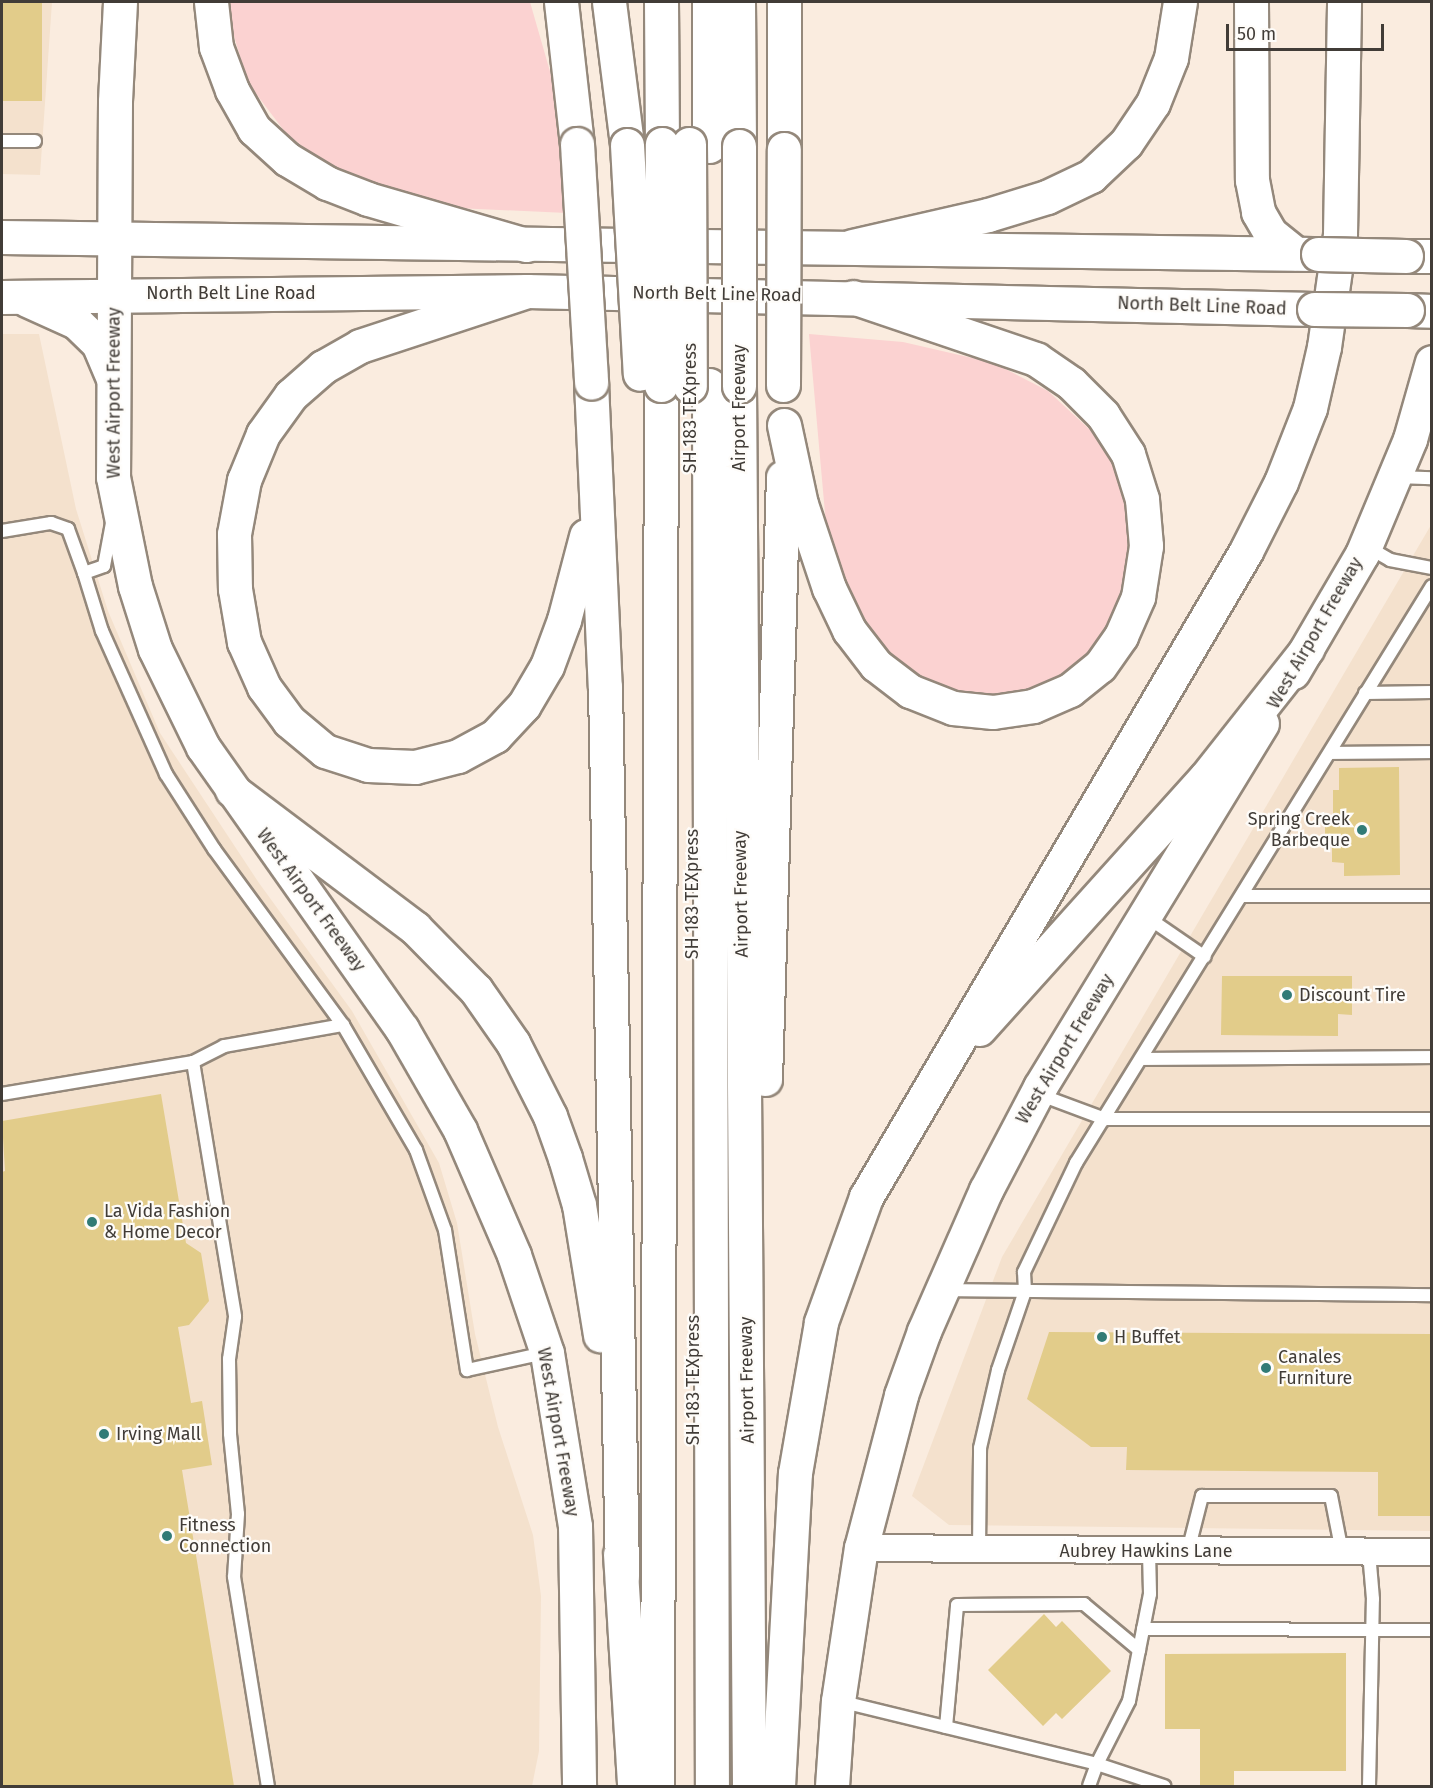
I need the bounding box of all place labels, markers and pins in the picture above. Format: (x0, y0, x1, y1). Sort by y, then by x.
place label: Spring Creek Barbeque (1248, 809, 1350, 852)
marker: Spring Creek Barbeque (1355, 823, 1369, 837)
place label: Discount Tire (1299, 984, 1406, 1006)
marker: Discount Tire (1280, 988, 1294, 1002)
place label: La Vida Fashion & Home Decor (104, 1201, 230, 1244)
marker: La Vida Fashion & Home Decor (85, 1215, 99, 1229)
place label: H Buffet (1114, 1326, 1181, 1348)
marker: H Buffet (1095, 1330, 1109, 1344)
place label: Canales Furniture (1278, 1347, 1352, 1390)
marker: Canales Furniture (1259, 1361, 1273, 1375)
place label: Irving Mall (116, 1423, 201, 1445)
marker: Irving Mall (97, 1427, 111, 1441)
place label: Fitness Connection (179, 1515, 271, 1558)
marker: Fitness Connection (160, 1529, 174, 1543)

